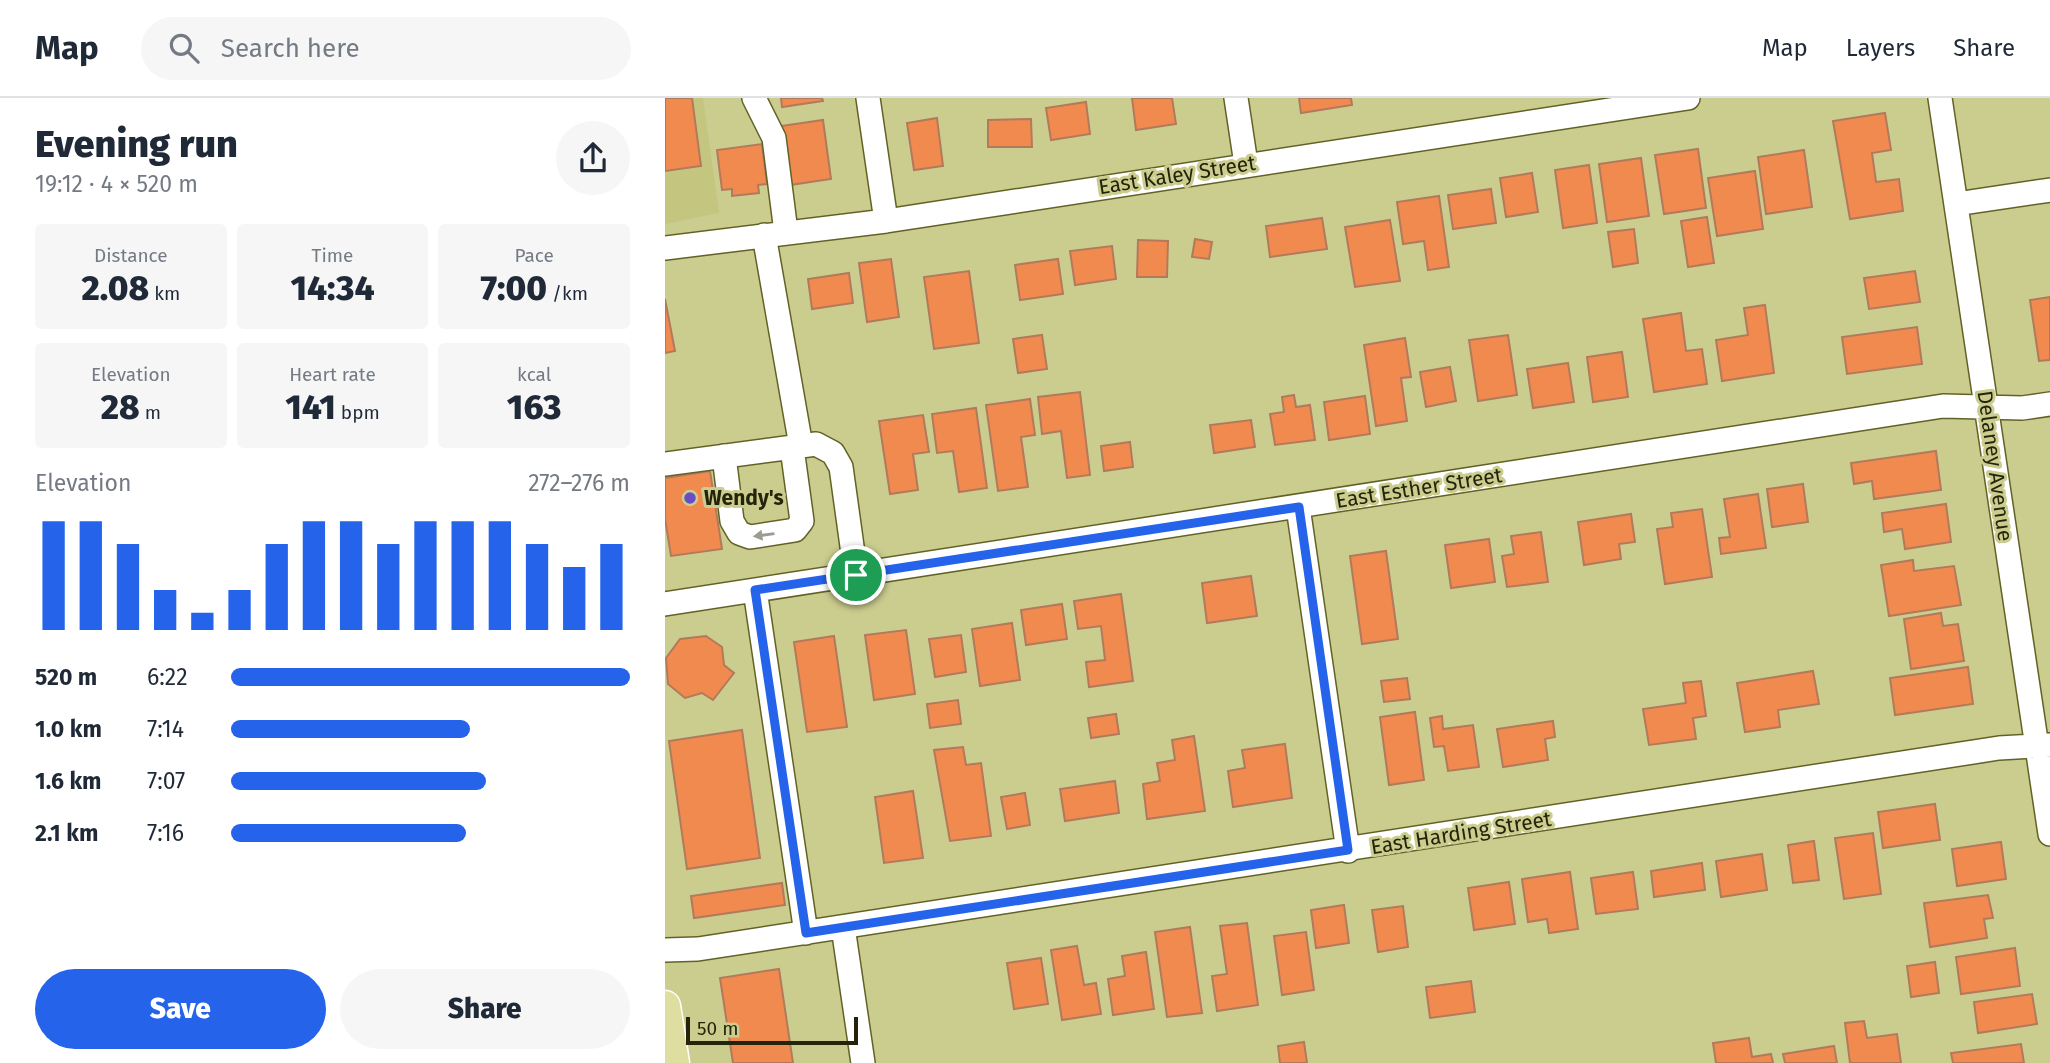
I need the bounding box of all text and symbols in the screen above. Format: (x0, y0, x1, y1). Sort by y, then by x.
search box (141, 17, 631, 80)
text: Map (35, 28, 99, 68)
icon: search (165, 29, 203, 67)
text: Search here (221, 33, 360, 64)
text: Map (1762, 34, 1808, 62)
text: Layers (1846, 34, 1915, 62)
text: Share (1953, 34, 2015, 62)
text: Evening run (35, 121, 238, 167)
button: share (556, 121, 630, 195)
street label: East Kaley Street (1097, 150, 1258, 200)
text: 19:12 · 4 × 520 m (35, 170, 198, 198)
text: Distance (94, 244, 168, 267)
text: Time (312, 244, 353, 267)
text: Pace (514, 244, 554, 267)
text: 2.08 (81, 267, 149, 309)
text: 14:34 (290, 267, 375, 309)
text: 7:00 (480, 267, 547, 309)
text: km (149, 282, 180, 305)
text: /km (547, 282, 588, 305)
text: Elevation (91, 363, 171, 386)
text: Heart rate (289, 363, 376, 386)
text: kcal (517, 363, 551, 386)
text: 28 (101, 386, 140, 428)
text: 141 (285, 386, 336, 428)
text: 163 (507, 386, 562, 428)
street label: Delaney Avenue (1972, 389, 2018, 543)
text: m (140, 401, 161, 424)
text: bpm (336, 401, 380, 424)
street label: East Esther Street (1334, 462, 1504, 514)
text: Elevation (35, 469, 131, 497)
text: 272–276 m (528, 469, 630, 497)
place label: Wendy's (704, 485, 784, 511)
marker: Wendy's (682, 490, 698, 506)
one-way arrow (753, 530, 775, 541)
pin (826, 545, 886, 605)
icon: arrive (837, 556, 875, 594)
text: 520 m (35, 663, 97, 691)
text: 6:22 (147, 663, 188, 691)
text: 1.0 km (35, 715, 102, 743)
text: 7:14 (147, 715, 184, 743)
text: 1.6 km (35, 767, 102, 795)
text: 7:07 (147, 767, 185, 795)
street label: East Harding Street (1369, 806, 1554, 860)
text: 2.1 km (35, 819, 98, 847)
text: 7:16 (147, 819, 184, 847)
button: Save (35, 969, 326, 1049)
button: Share (340, 969, 630, 1049)
scale bar (686, 1014, 857, 1046)
text: 50 m (697, 1017, 738, 1040)

